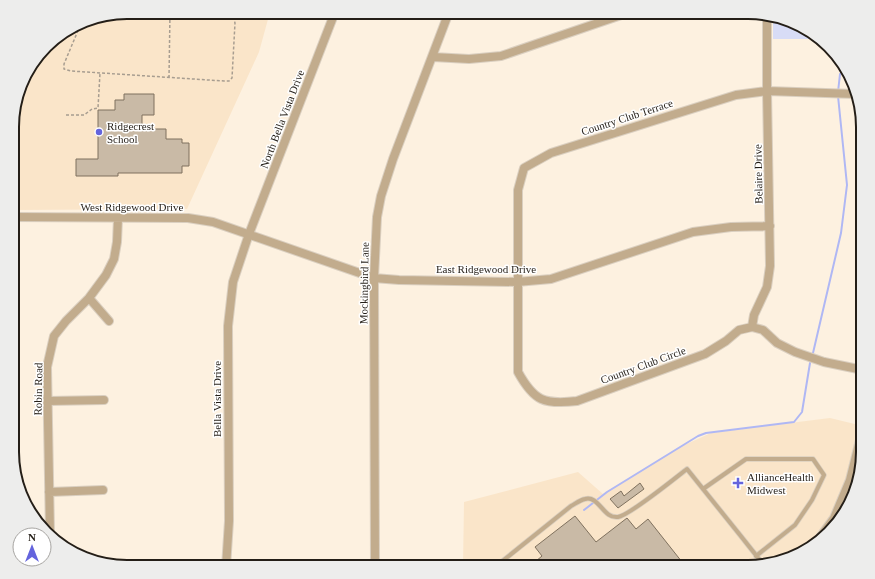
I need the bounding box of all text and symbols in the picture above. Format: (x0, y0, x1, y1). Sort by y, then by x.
street label: North Bella Vista Drive (258, 68, 306, 170)
street label: Country Club Terrace (580, 96, 674, 137)
place label: Ridgecrest School (107, 120, 154, 145)
marker: Ridgecrest School (94, 127, 104, 137)
street label: Belaire Drive (751, 144, 765, 204)
street label: West Ridgewood Drive (81, 201, 184, 213)
street label: Mockingbird Lane (357, 242, 371, 324)
street label: East Ridgewood Drive (436, 263, 536, 275)
street label: Country Club Circle (599, 344, 687, 386)
street label: Bella Vista Drive (211, 361, 223, 437)
street label: Robin Road (32, 362, 44, 416)
place label: AllianceHealth Midwest (747, 471, 814, 496)
marker: AllianceHealth Midwest (732, 477, 744, 489)
north arrow (12, 527, 52, 567)
text: N (28, 531, 36, 543)

